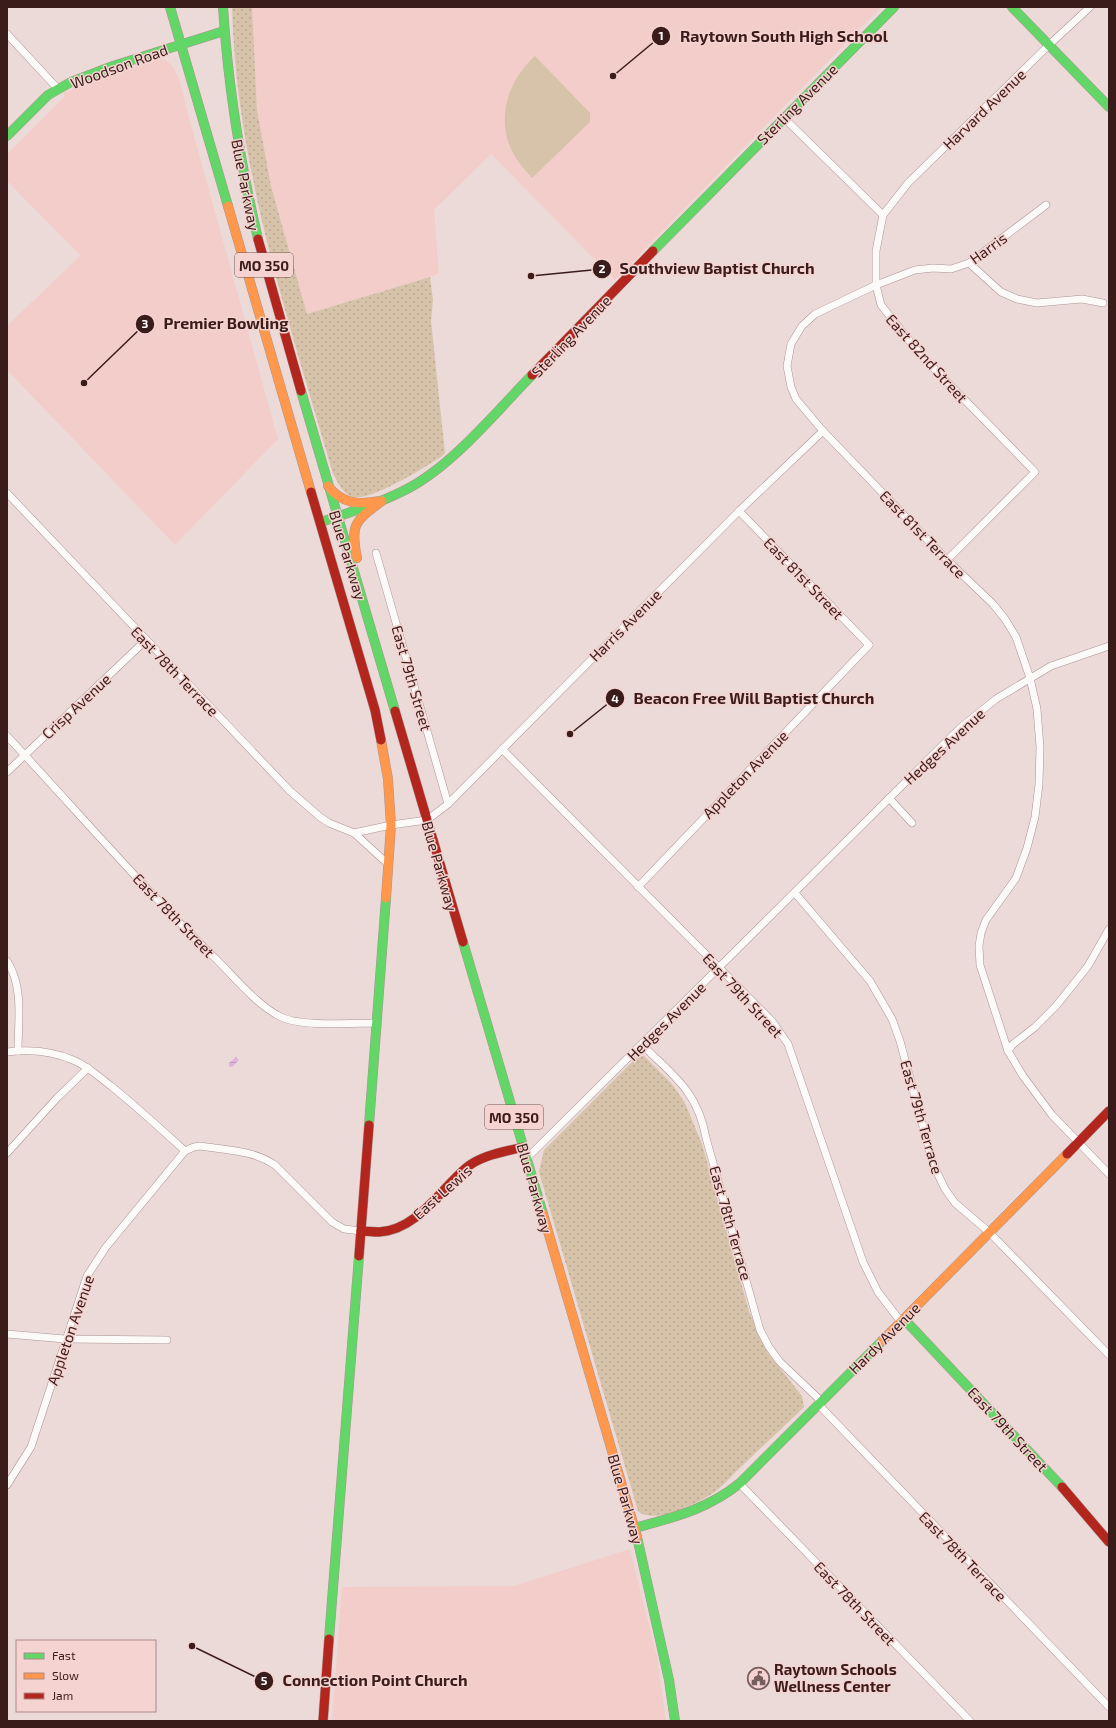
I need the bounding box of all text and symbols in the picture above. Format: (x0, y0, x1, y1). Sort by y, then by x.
callout: Raytown South High School (651, 22, 896, 50)
text: Raytown South High School (680, 26, 889, 46)
text: 1 (658, 28, 664, 42)
street label: Woodson Road (68, 40, 170, 92)
street label: Sterling Avenue (753, 60, 841, 148)
street label: Harvard Avenue (939, 65, 1029, 153)
street label: Blue Parkway (228, 138, 264, 232)
street label: Harris (966, 228, 1010, 268)
road number: MO 350 (235, 253, 293, 277)
callout: Southview Baptist Church (592, 255, 823, 283)
text: Southview Baptist Church (619, 258, 815, 277)
text: 2 (599, 261, 606, 275)
street label: Sterling Avenue (527, 291, 615, 381)
callout: Premier Bowling (135, 310, 297, 338)
street label: East 82nd Street (882, 310, 972, 406)
text: Premier Bowling (164, 313, 289, 332)
text: 3 (142, 316, 149, 330)
street label: East 81st Terrace (876, 486, 970, 582)
street label: Blue Parkway (326, 508, 370, 602)
street label: East 81st Street (760, 533, 848, 623)
street label: Harris Avenue (585, 585, 665, 665)
street label: East 78th Terrace (127, 622, 223, 720)
street label: East 79th Street (388, 623, 436, 733)
street label: Crisp Avenue (38, 669, 114, 743)
callout: Beacon Free Will Baptist Church (605, 684, 882, 712)
text: Beacon Free Will Baptist Church (634, 688, 874, 707)
text: 4 (611, 691, 619, 705)
street label: Hedges Avenue (900, 704, 988, 788)
street label: Appleton Avenue (698, 726, 792, 822)
street label: Blue Parkway (419, 819, 461, 913)
street label: East 78th Street (129, 869, 219, 961)
street label: East 79th Street (699, 949, 787, 1041)
street label: Hedges Avenue (623, 978, 709, 1064)
street label: East 79th Terrace (897, 1058, 947, 1176)
road number: MO 350 (485, 1105, 543, 1129)
street label: Blue Parkway (514, 1141, 556, 1235)
street label: East Lewis (409, 1161, 475, 1223)
street label: East 78th Terrace (706, 1164, 756, 1282)
street label: Appleton Avenue (43, 1272, 97, 1388)
street label: Hardy Avenue (845, 1299, 923, 1377)
street label: East 79th Street (964, 1383, 1052, 1475)
street label: Blue Parkway (605, 1452, 647, 1546)
street label: East 78th Terrace (915, 1507, 1011, 1605)
street label: East 78th Street (810, 1557, 900, 1649)
legend (16, 1640, 156, 1712)
text: Fast (52, 1648, 76, 1662)
place label: Raytown Schools Wellness Center (774, 1660, 897, 1695)
public building icon: Raytown Schools Wellness Center (746, 1665, 772, 1691)
callout: Connection Point Church (254, 1667, 475, 1695)
text: Slow (52, 1668, 79, 1682)
text: Connection Point Church (282, 1670, 468, 1689)
text: 5 (261, 1673, 268, 1687)
text: Jam (52, 1688, 73, 1702)

